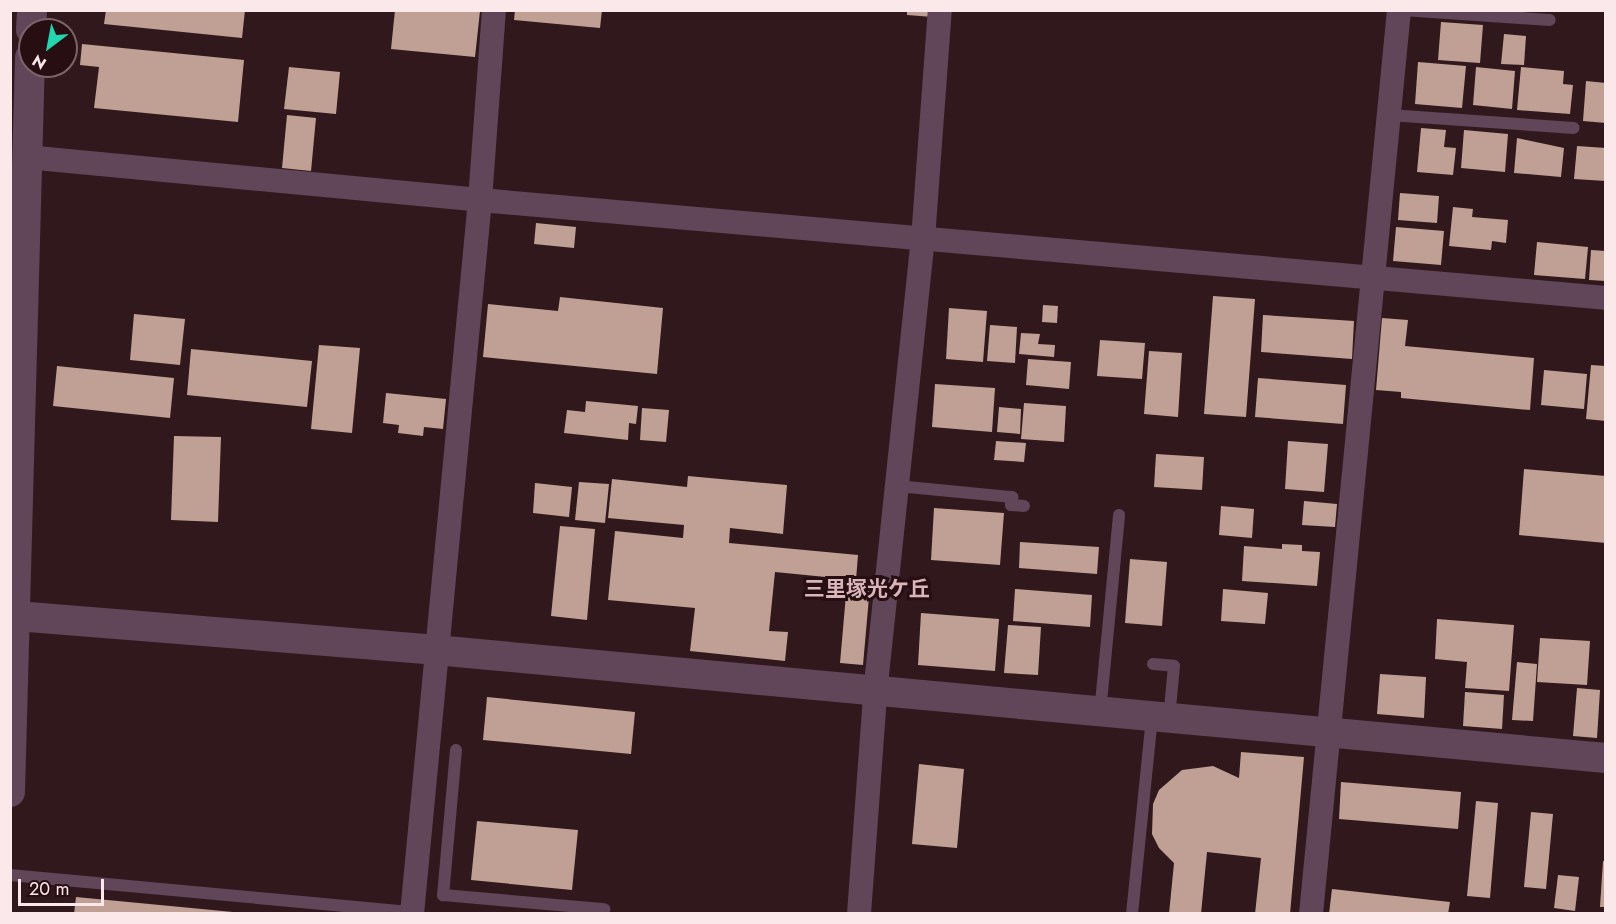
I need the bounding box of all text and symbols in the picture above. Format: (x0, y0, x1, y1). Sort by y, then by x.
north arrow (18, 18, 78, 78)
text: N (28, 49, 51, 75)
district label: 三里塚光ケ丘 (804, 576, 930, 602)
scale bar (21, 867, 106, 905)
text: 20 m (29, 876, 69, 902)

